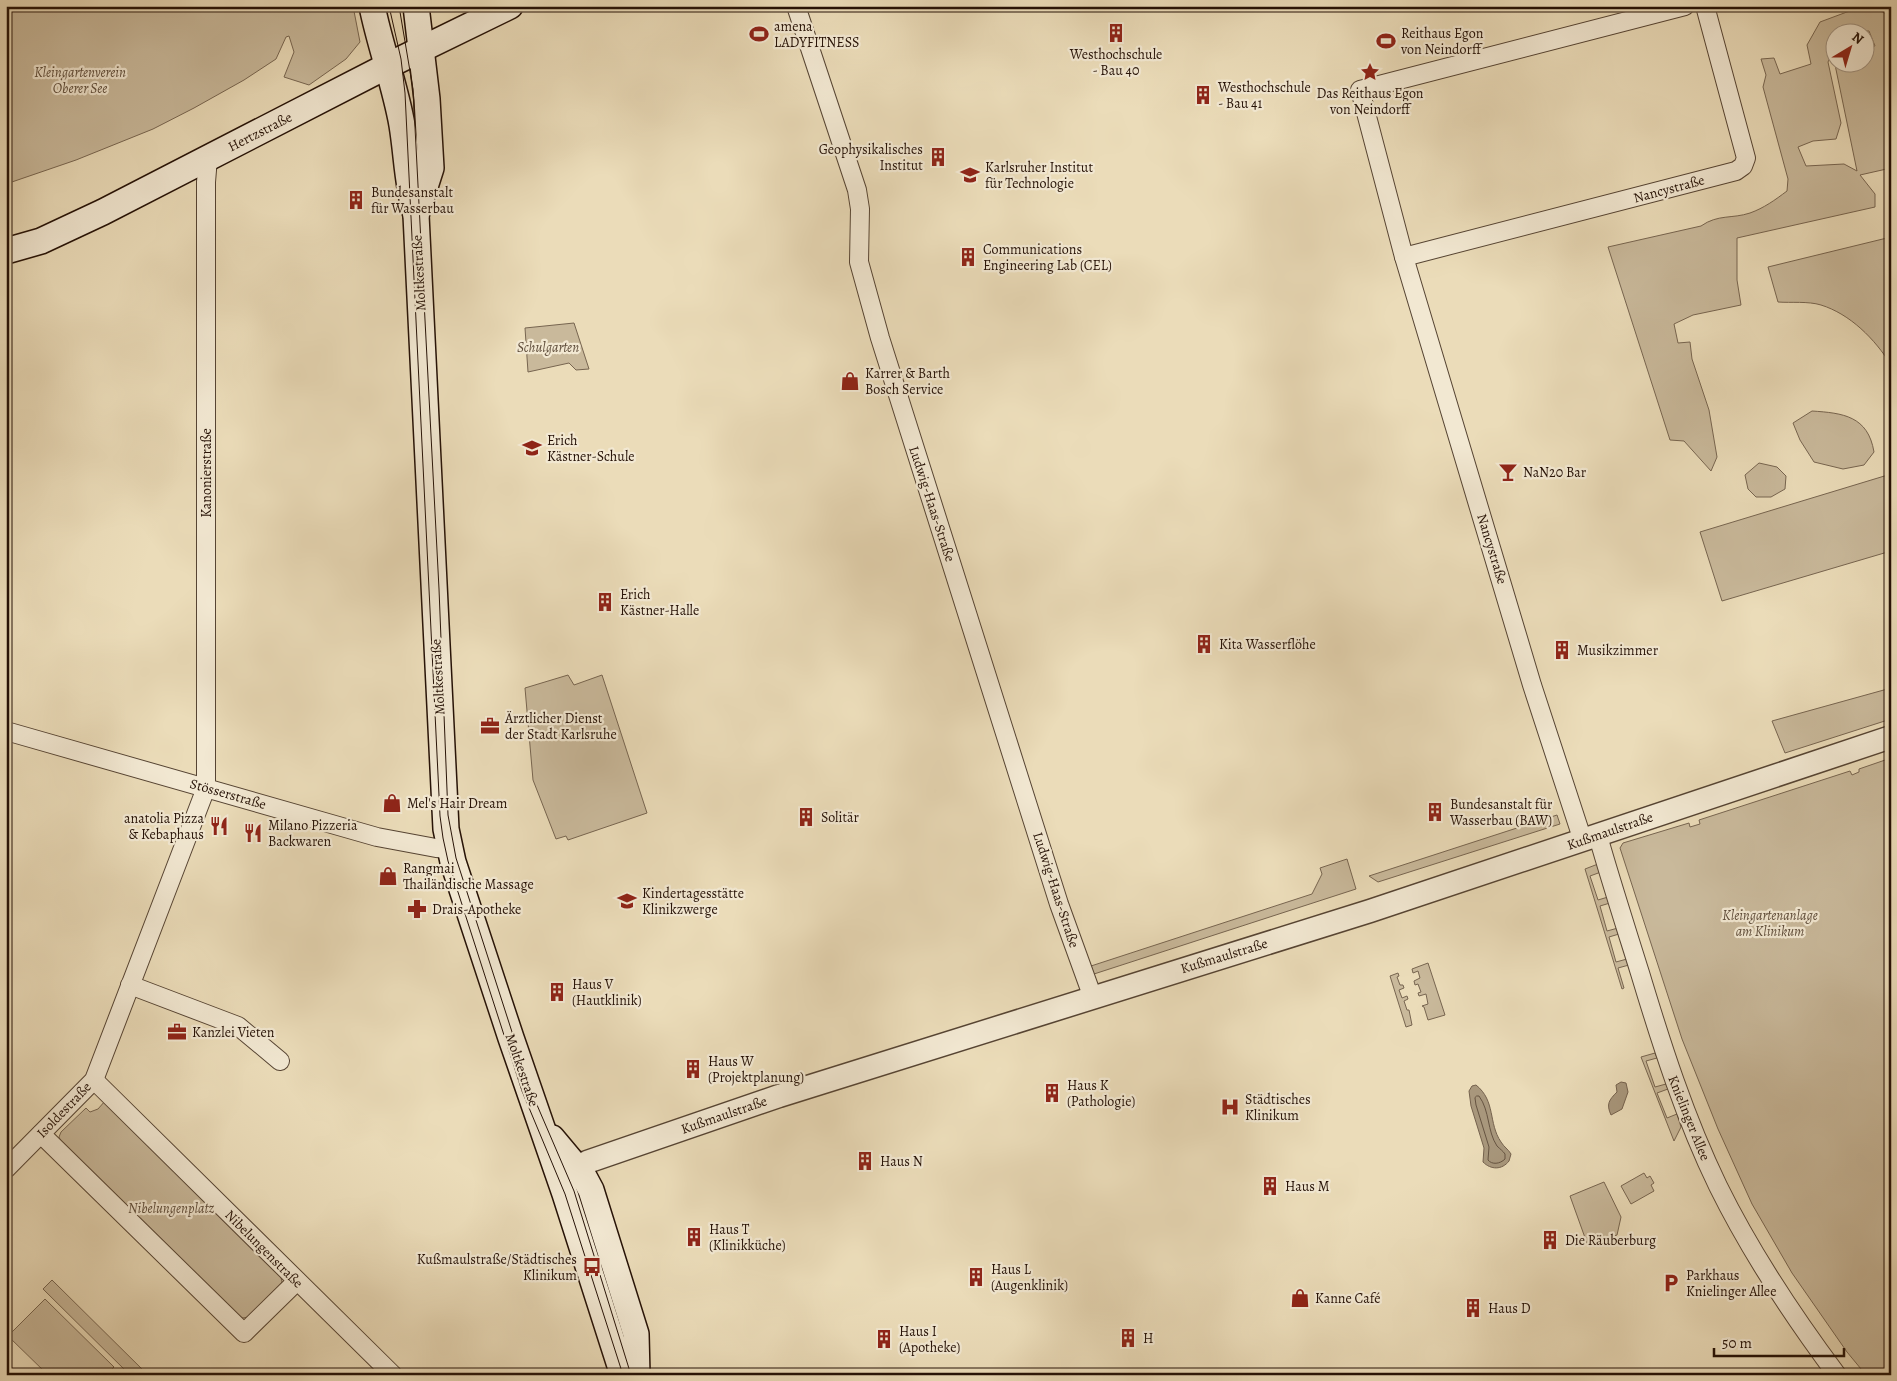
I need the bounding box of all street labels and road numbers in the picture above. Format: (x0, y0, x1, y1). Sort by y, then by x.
street label: Hertzstraße (225, 108, 295, 156)
street label: Nancystraße (1631, 170, 1707, 208)
street label: Moltkestraße (408, 235, 430, 311)
street label: Kanonierstraße (197, 428, 216, 518)
street label: Ludwig-Haas-Straße (904, 444, 960, 564)
street label: Nancystraße (1472, 511, 1512, 587)
street label: Moltkestraße (427, 639, 449, 715)
street label: Stösserstraße (188, 774, 268, 814)
street label: Kußmaulstraße (1564, 807, 1656, 855)
street label: Ludwig-Haas-Straße (1028, 830, 1084, 950)
street label: Kußmaulstraße (1178, 934, 1270, 978)
street label: Moltkestraße (501, 1031, 543, 1109)
street label: Knielinger Allee (1663, 1073, 1715, 1163)
street label: Isoldestraße (32, 1078, 96, 1142)
street label: Kußmaulstraße (678, 1091, 770, 1139)
street label: Nibelungenstraße (221, 1206, 307, 1292)

